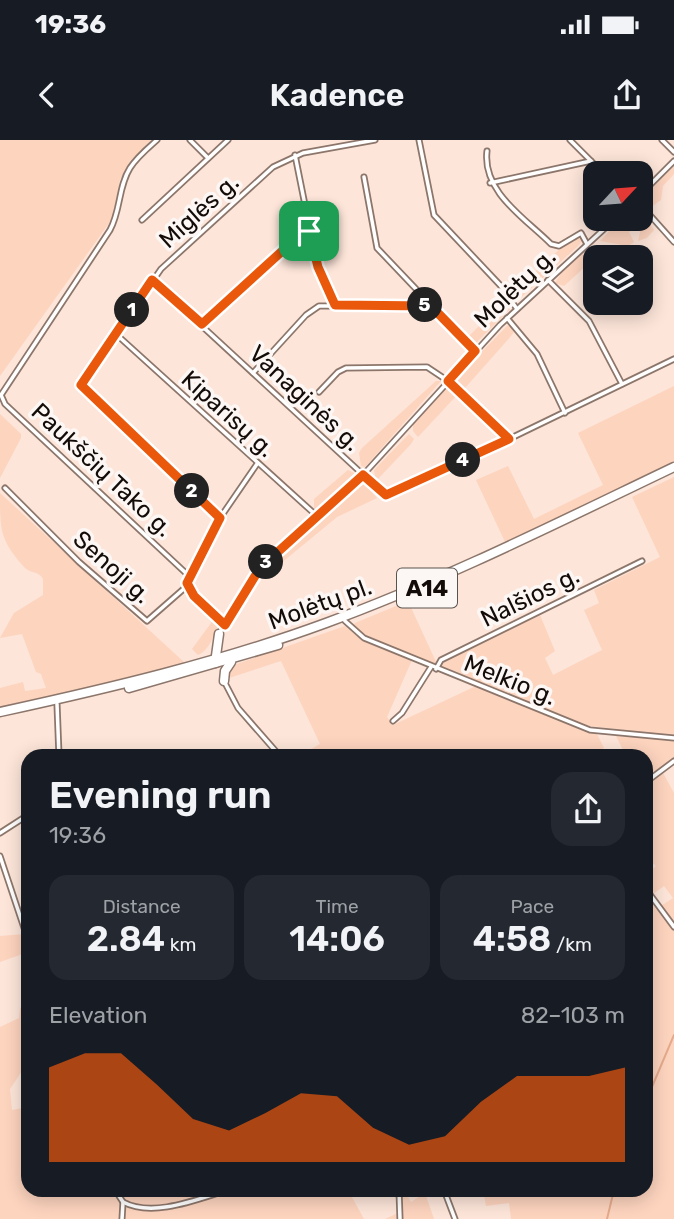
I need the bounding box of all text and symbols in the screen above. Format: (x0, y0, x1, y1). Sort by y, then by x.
text: 19:36 (35, 9, 106, 40)
icon: back (28, 76, 66, 114)
text: Kadence (269, 76, 405, 114)
icon: share (608, 76, 646, 114)
north arrow (583, 161, 653, 231)
map controls (583, 161, 653, 315)
street label: Miglės g. (154, 168, 244, 254)
pin (279, 201, 339, 261)
icon: arrive (290, 212, 328, 250)
street label: Molėtų g. (469, 242, 561, 334)
button: layers (583, 245, 653, 315)
pin: 5 (408, 288, 442, 322)
pin: 1 (114, 292, 150, 328)
text: 5 (418, 293, 431, 316)
text: 1 (127, 298, 136, 321)
street label: Vanaginės g. (244, 339, 366, 457)
street label: Kiparisų g. (176, 365, 280, 463)
street label: Paukščių Tako g. (26, 397, 178, 543)
pin: 4 (446, 442, 480, 478)
text: 4 (456, 448, 469, 471)
pin: 2 (174, 474, 210, 508)
text: 2 (185, 479, 198, 502)
street label: Senoji g. (67, 525, 157, 609)
pin: 3 (248, 544, 284, 580)
text: 3 (259, 550, 272, 573)
street label: Nalšios g. (476, 561, 584, 633)
road number: A14 (397, 568, 457, 608)
street label: Molėtų pl. (265, 572, 375, 636)
street label: Melkio g. (460, 649, 560, 711)
text: Evening run (49, 772, 272, 818)
button: share (551, 772, 625, 846)
text: 19:36 (49, 821, 106, 849)
text: Distance (103, 895, 181, 918)
text: Time (315, 895, 359, 918)
text: Pace (511, 895, 554, 918)
text: 2.84 (87, 918, 165, 960)
text: 14:06 (289, 918, 385, 960)
text: 4:58 (473, 918, 551, 960)
text: km (165, 933, 197, 956)
text: /km (551, 933, 592, 956)
text: Elevation (49, 1001, 148, 1029)
text: 82–103 m (521, 1001, 625, 1029)

